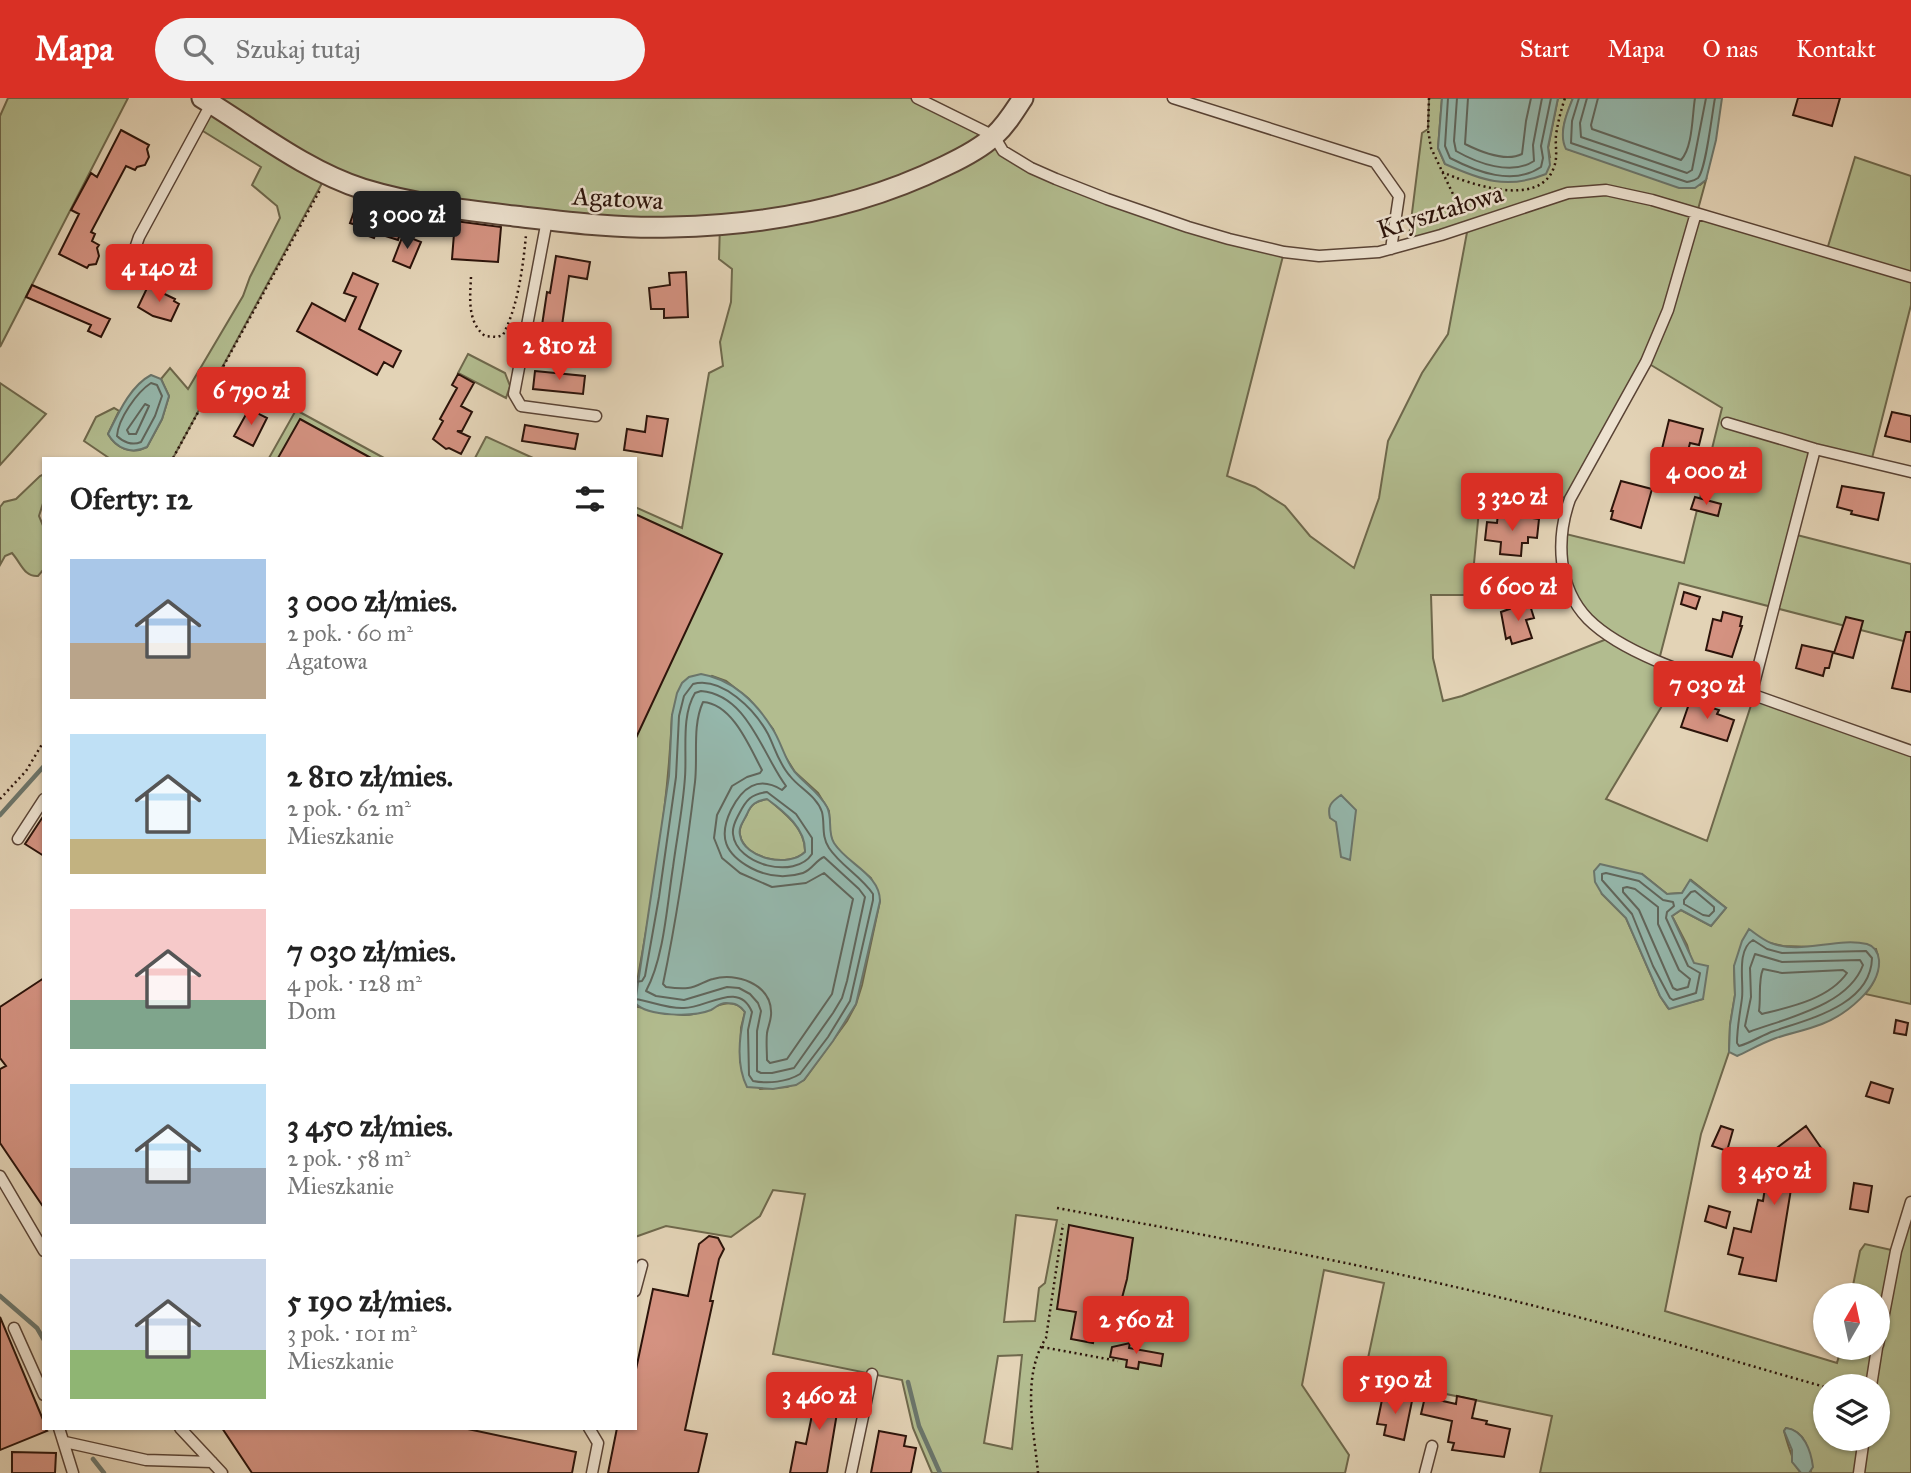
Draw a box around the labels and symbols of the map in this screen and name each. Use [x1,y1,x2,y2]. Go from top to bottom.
street label: Kryształowa [1373,177,1507,245]
street label: Agatowa [571,180,664,216]
pin: 3 000 zł [335,192,479,251]
pin: 4 140 zł [87,244,231,304]
pin: 2 810 zł [487,322,631,382]
pin: 6 790 zł [179,368,323,427]
pin: 4 000 zł [1634,448,1778,507]
pin: 3 320 zł [1440,474,1584,533]
pin: 6 600 zł [1446,564,1590,623]
pin: 7 030 zł [1635,662,1779,721]
pin: 3 450 zł [1702,1148,1846,1207]
north arrow [1813,1283,1890,1360]
pin: 2 560 zł [1064,1296,1208,1356]
pin: 5 190 zł [1323,1356,1467,1416]
pin: 3 460 zł [747,1372,891,1432]

